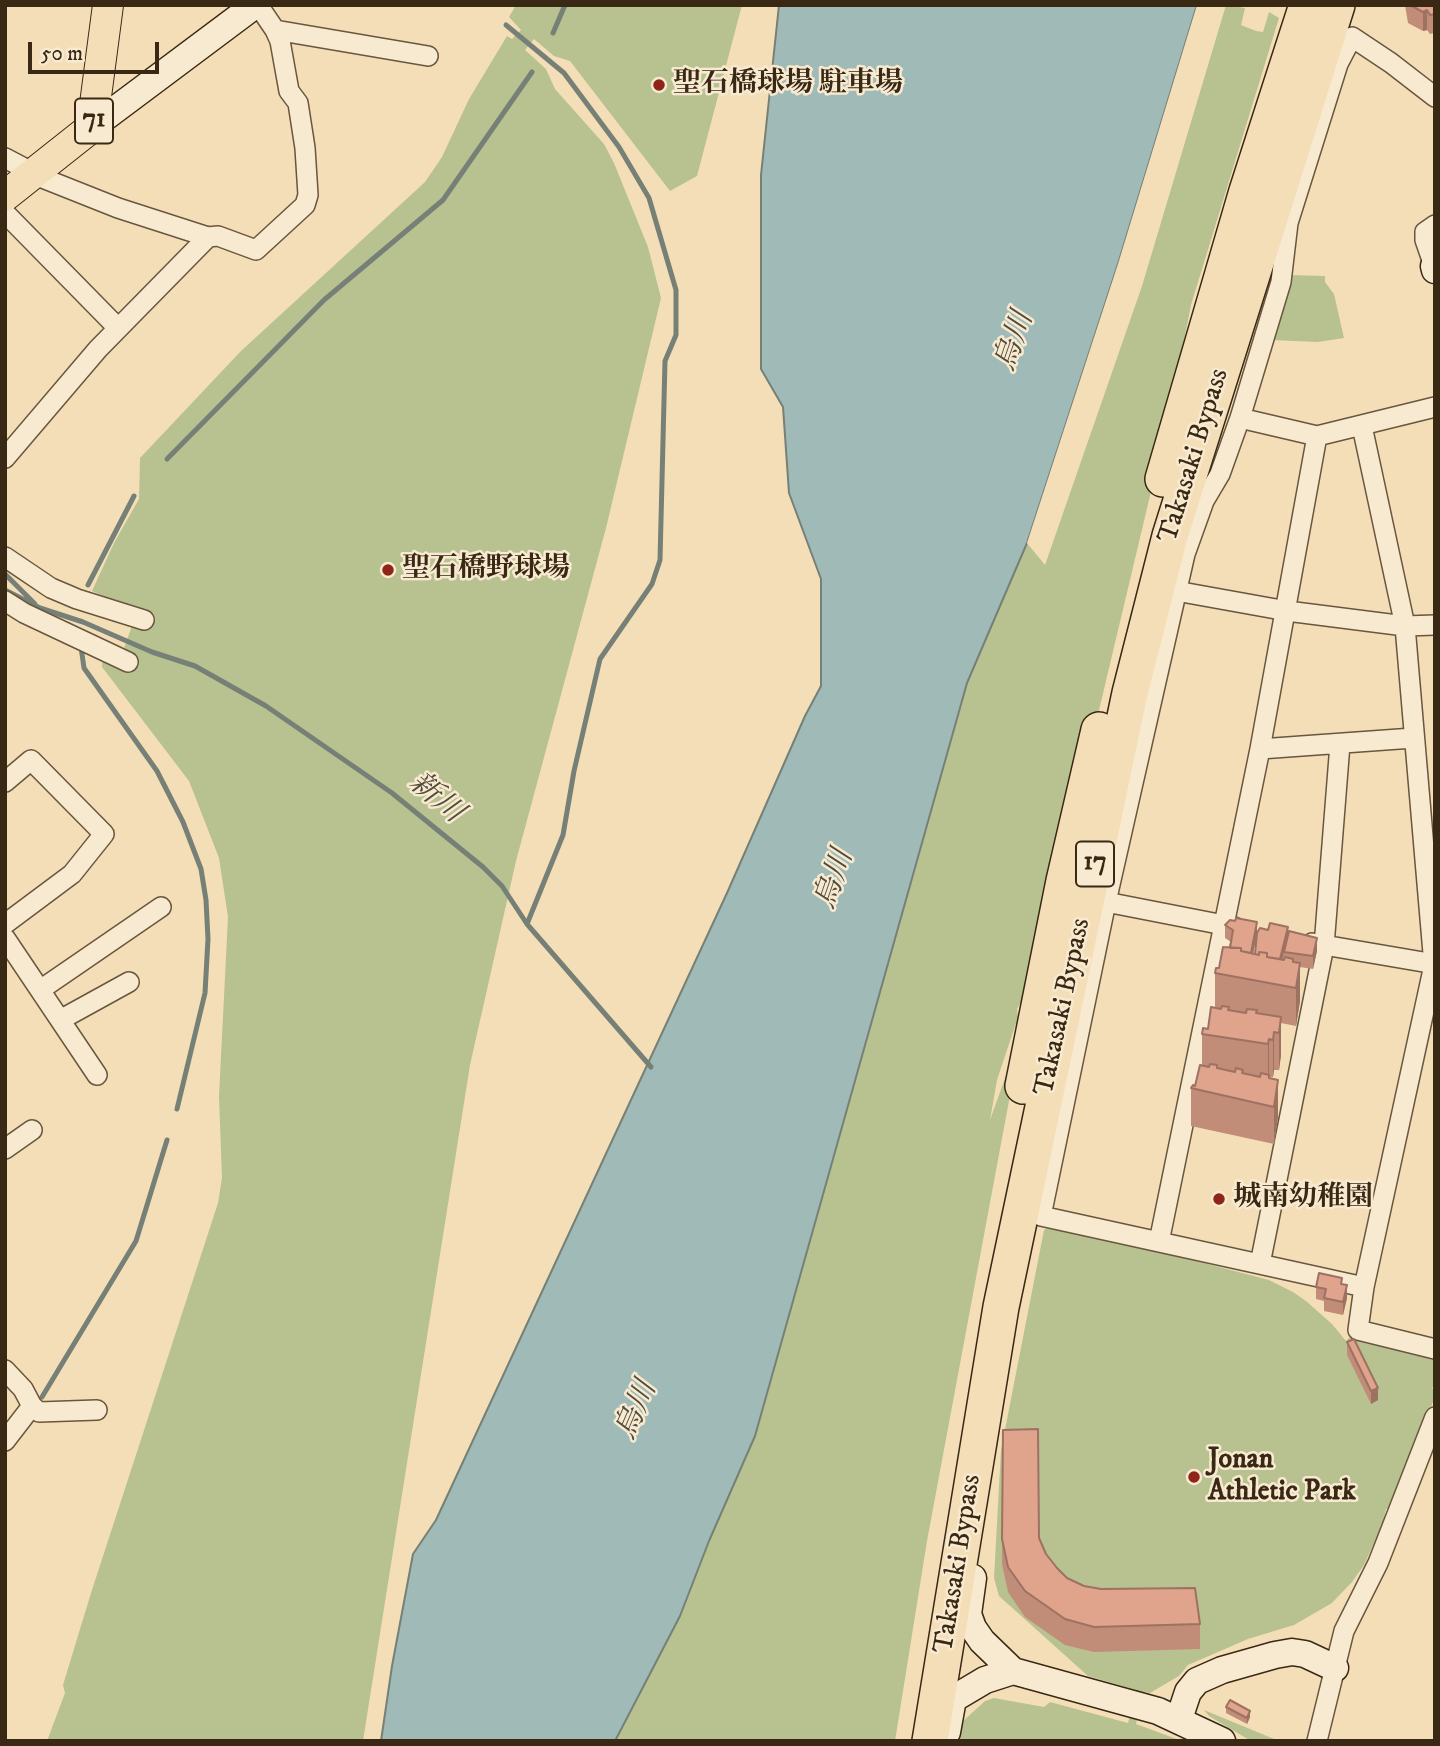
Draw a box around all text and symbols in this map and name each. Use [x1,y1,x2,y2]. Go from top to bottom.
scale bar [32,28,163,72]
text: 50 m [41,41,83,67]
place label: 聖石橋球場 駐車場 [673,68,903,102]
marker: 聖石橋球場 駐車場 [651,77,667,93]
road number: 71 [75,98,113,144]
water label: 烏川 [989,308,1043,376]
street label: Takasaki Bypass [1153,365,1237,547]
place label: 聖石橋野球場 [402,553,570,587]
marker: 聖石橋野球場 [380,562,396,578]
water label: 新川 [400,766,470,832]
road number: 17 [1076,842,1114,886]
water label: 烏川 [809,846,863,914]
street label: Takasaki Bypass [1029,915,1099,1099]
place label: 城南幼稚園 [1233,1182,1373,1216]
marker: 城南幼稚園 [1211,1191,1227,1207]
water label: 烏川 [610,1376,666,1446]
place label: Jonan Athletic Park [1208,1444,1356,1510]
marker: Jonan Athletic Park [1186,1469,1202,1485]
street label: Takasaki Bypass [928,1472,990,1656]

